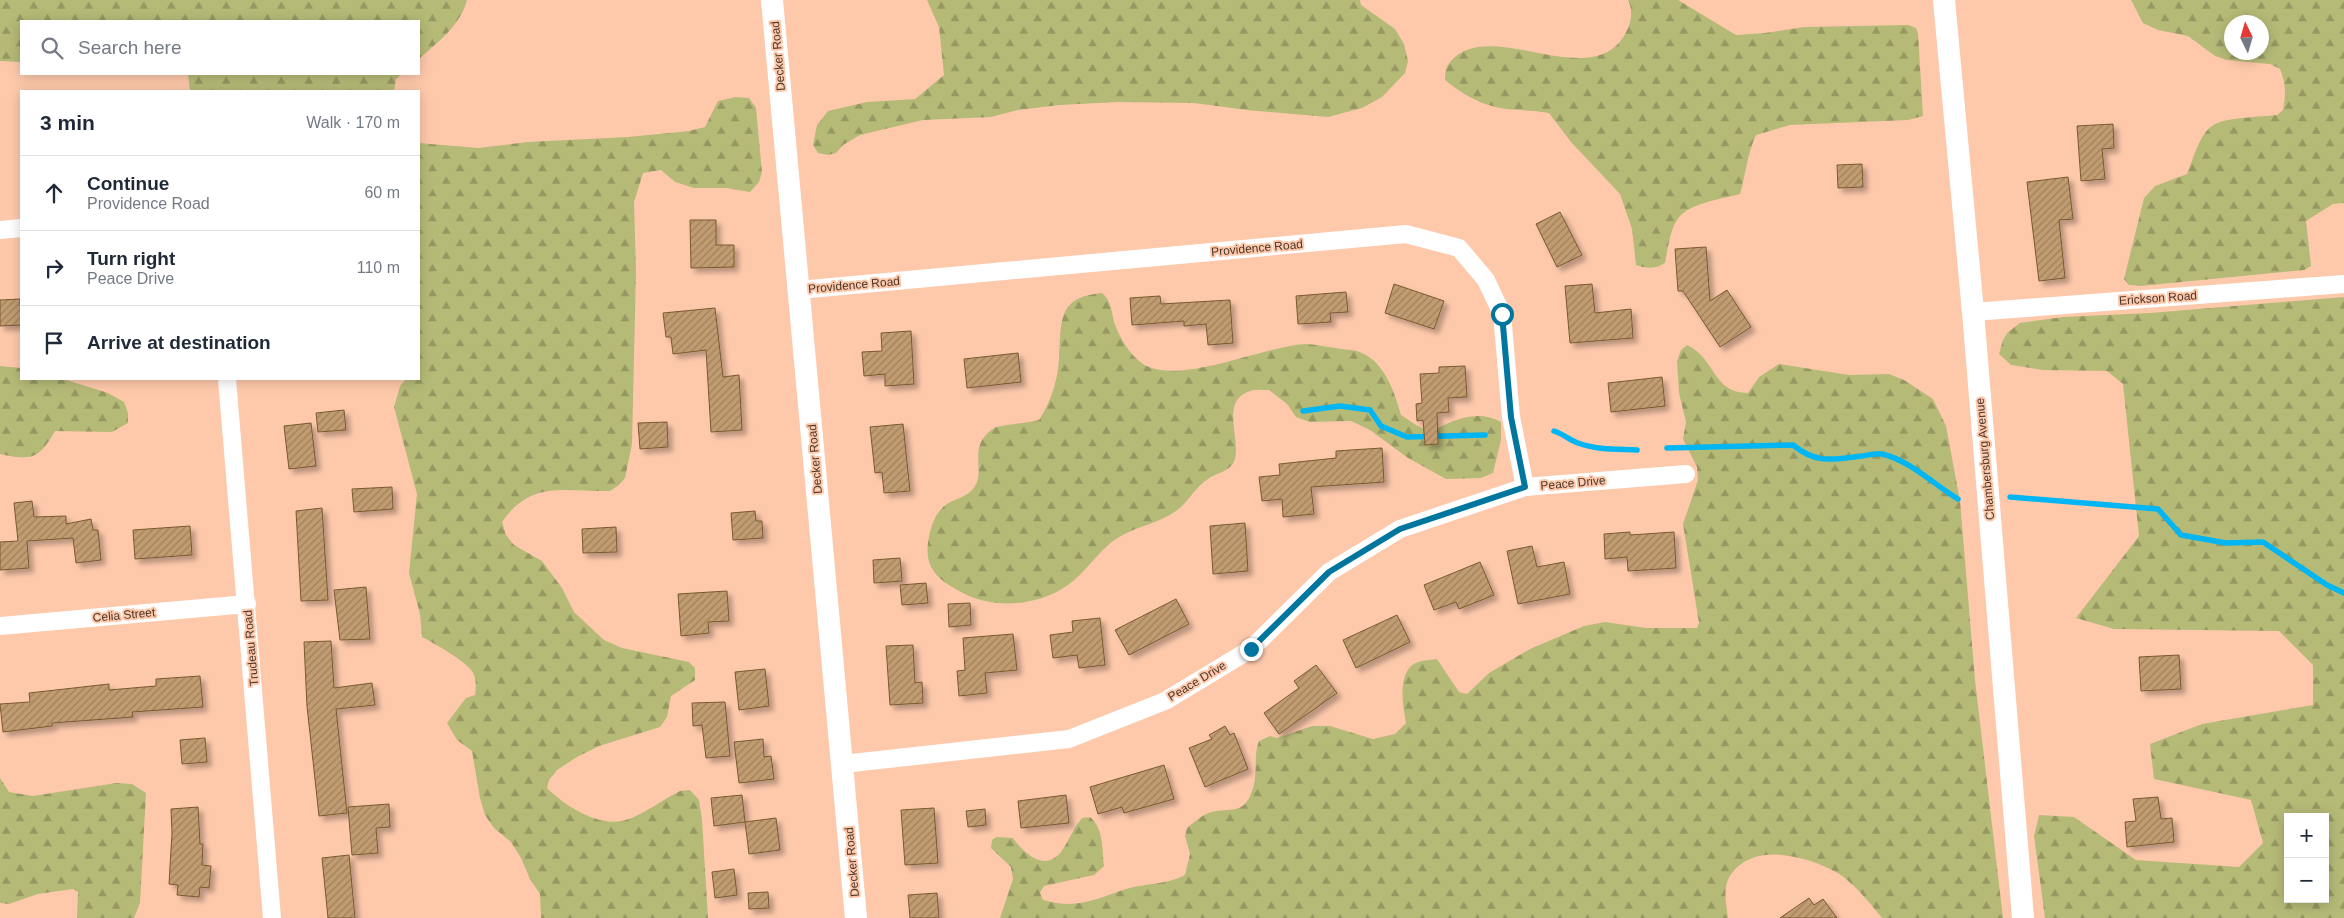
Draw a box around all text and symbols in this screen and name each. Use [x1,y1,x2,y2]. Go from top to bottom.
north arrow [2224,15,2269,60]
search box [20,20,420,75]
street label: Decker Road [768,21,788,91]
icon: search [38,34,66,62]
text: Search here [78,37,182,58]
text: 3 min [40,111,95,134]
text: Walk · 170 m [306,114,400,131]
text: Continue [87,173,169,194]
icon: ahead [40,179,68,207]
text: 60 m [364,184,400,201]
text: Providence Road [87,195,210,212]
street label: Providence Road [1211,237,1303,259]
text: Turn right [87,248,175,269]
icon: right [40,254,68,282]
text: 110 m [357,259,400,276]
text: Peace Drive [87,270,174,287]
street label: Providence Road [808,274,900,296]
street label: Erickson Road [2119,288,2197,308]
route start [1491,303,1514,326]
icon: arrive [40,329,68,357]
text: Arrive at destination [87,332,271,353]
street label: Chambersburg Avenue [1973,397,1997,521]
street label: Decker Road [805,424,825,494]
street label: Peace Drive [1540,473,1606,493]
street label: Celia Street [92,605,156,625]
street label: Trudeau Road [241,609,261,687]
route end [1240,638,1263,661]
street label: Peace Drive [1165,658,1229,704]
map controls [2284,813,2329,903]
button: + [2284,813,2329,858]
street label: Decker Road [842,827,862,897]
button: − [2284,858,2329,903]

